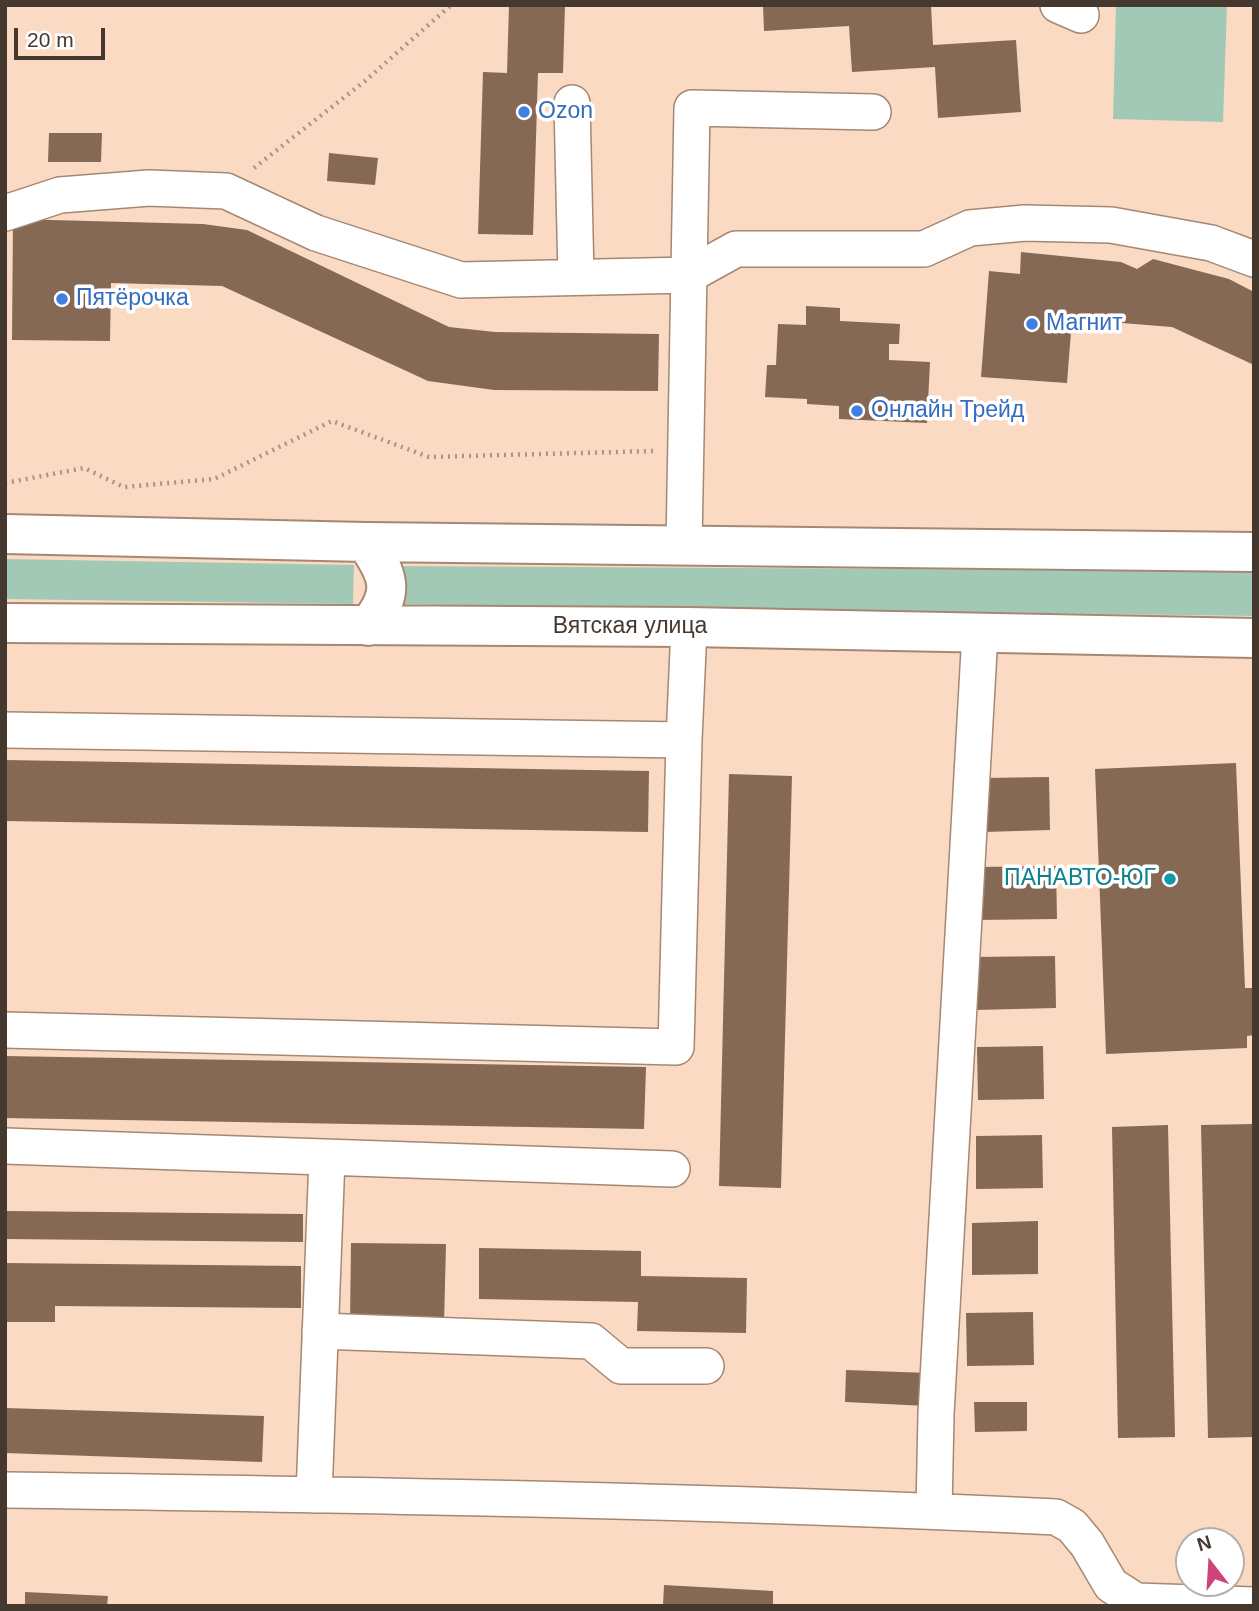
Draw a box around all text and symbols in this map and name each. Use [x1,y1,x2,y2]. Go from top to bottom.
scale bar [18,14,108,58]
text: 20 m [27,28,74,51]
place label: Ozon [538,98,593,126]
marker: Ozon [516,104,532,120]
place label: Пятёрочка [76,285,189,313]
marker: Пятёрочка [54,291,70,307]
place label: Магнит [1046,310,1123,338]
marker: Магнит [1024,316,1040,332]
place label: Онлайн Трейд [871,397,1024,425]
marker: Онлайн Трейд [849,403,865,419]
street label: Вятская улица [553,613,707,641]
place label: ПАНАВТО-ЮГ [1004,865,1156,893]
marker: ПАНАВТО-ЮГ [1162,871,1178,887]
north arrow [1175,1527,1245,1597]
text: N [1195,1531,1214,1555]

